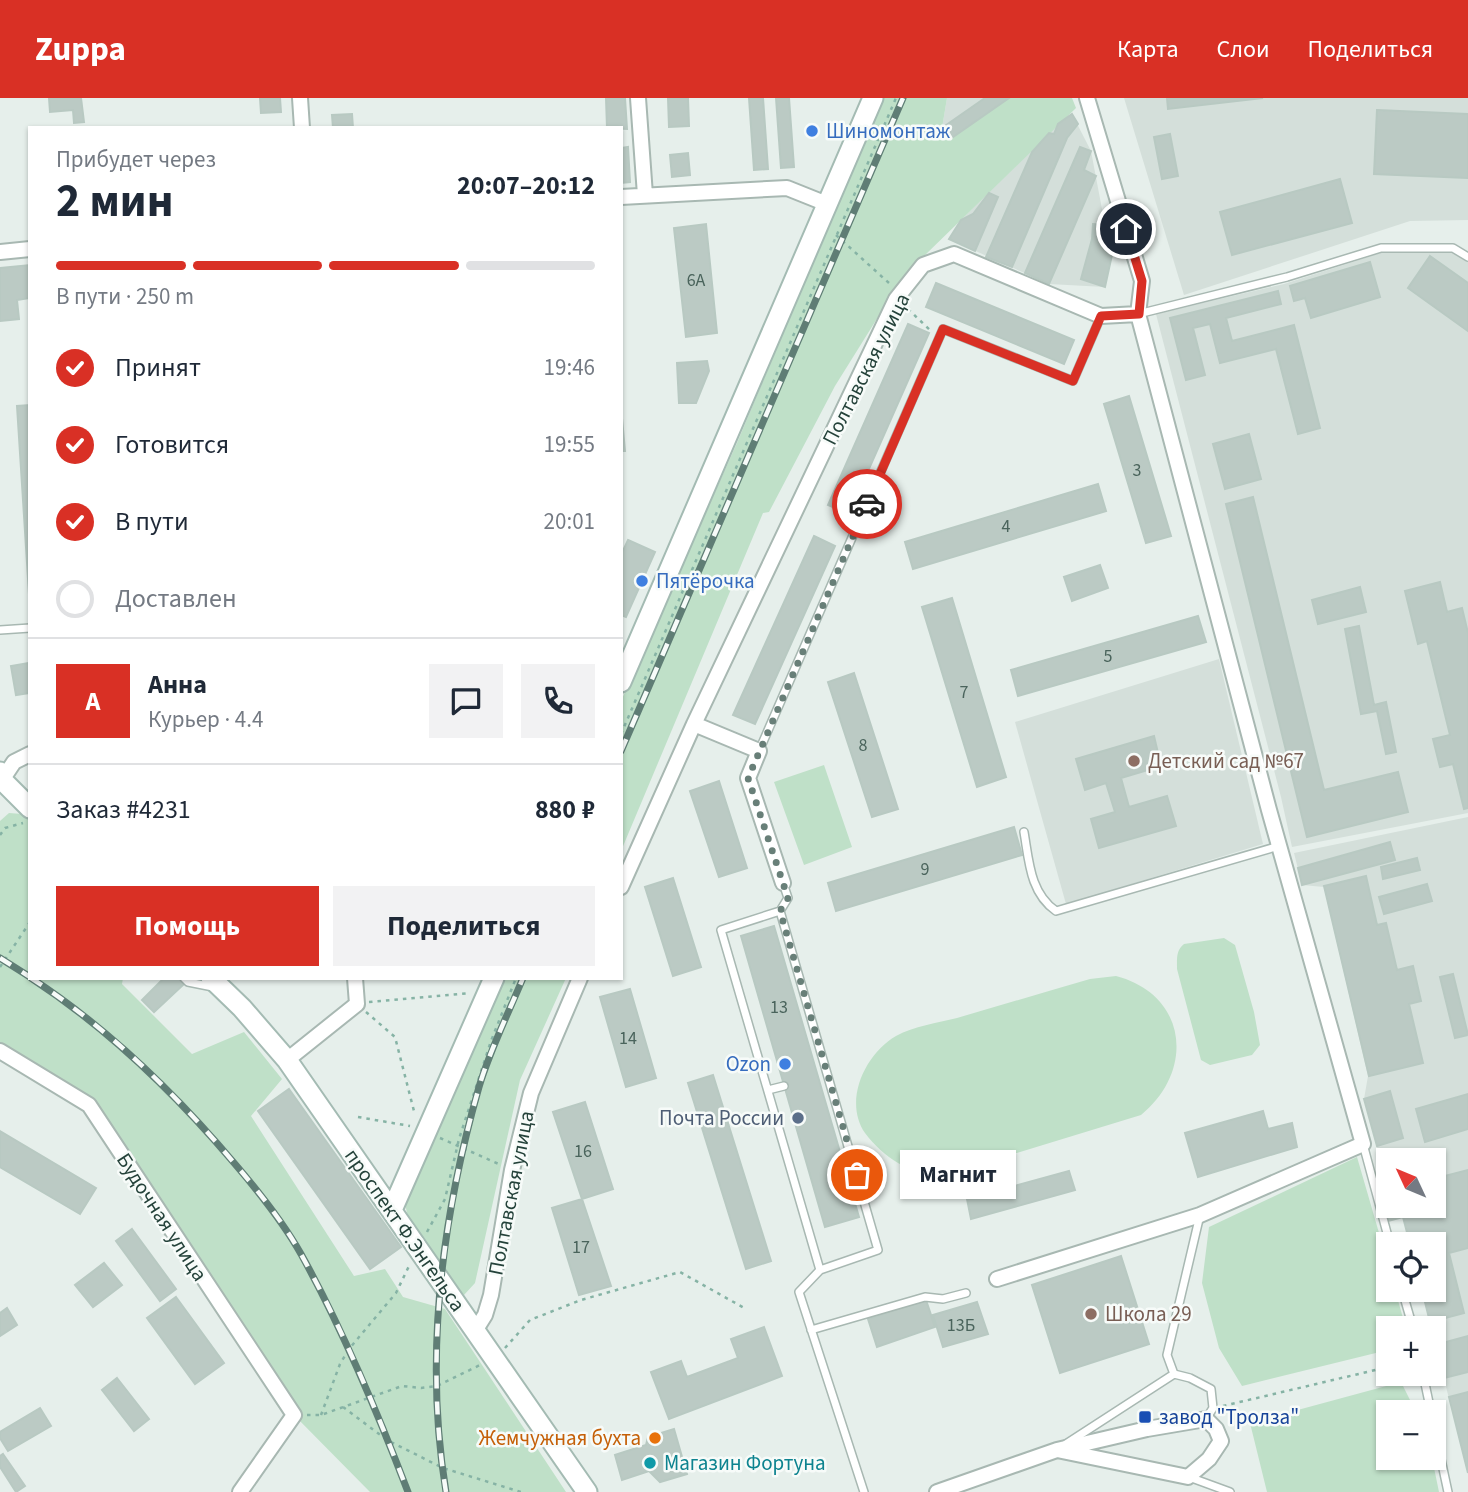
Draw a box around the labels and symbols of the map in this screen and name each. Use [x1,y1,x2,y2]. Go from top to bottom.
place label: Шиномонтаж [826,116,951,146]
marker: Шиномонтаж [804,123,820,139]
pin [1096,199,1156,259]
house number: 6А [687,268,706,293]
street label: Полтавская улица [815,288,917,450]
house number: 3 [1133,458,1142,483]
courier [832,469,902,539]
house number: 4 [1002,514,1011,539]
place label: Пятёрочка [656,566,755,596]
marker: Пятёрочка [634,573,650,589]
house number: 5 [1104,644,1113,669]
house number: 7 [960,680,969,705]
house number: 8 [859,733,868,758]
place label: Детский сад №67 [1148,746,1304,776]
marker: Детский сад №67 [1126,753,1142,769]
house number: 9 [921,857,930,882]
house number: 13 [770,995,788,1020]
house number: 14 [619,1026,637,1051]
place label: Ozon [726,1049,771,1079]
marker: Ozon [777,1056,793,1072]
place label: Почта России [659,1103,784,1133]
street label: Полтавская улица [480,1108,542,1278]
marker: Почта России [790,1110,806,1126]
house number: 16 [574,1139,592,1164]
street label: проспект Ф.Энгельса [337,1142,473,1318]
pin [827,1145,887,1205]
street label: Будочная улица [109,1147,215,1287]
north arrow [1376,1148,1446,1218]
callout: Магнит [899,1150,1015,1200]
house number: 17 [572,1235,590,1260]
place label: Школа 29 [1105,1299,1192,1329]
marker: Школа 29 [1083,1306,1099,1322]
house number: 13Б [947,1313,975,1338]
place label: завод "Тролза" [1159,1402,1299,1432]
marker: завод "Тролза" [1137,1409,1153,1425]
place label: Жемчужная бухта [478,1423,641,1453]
marker: Жемчужная бухта [647,1430,663,1446]
place label: Магазин Фортуна [664,1448,826,1478]
marker: Магазин Фортуна [642,1455,658,1471]

